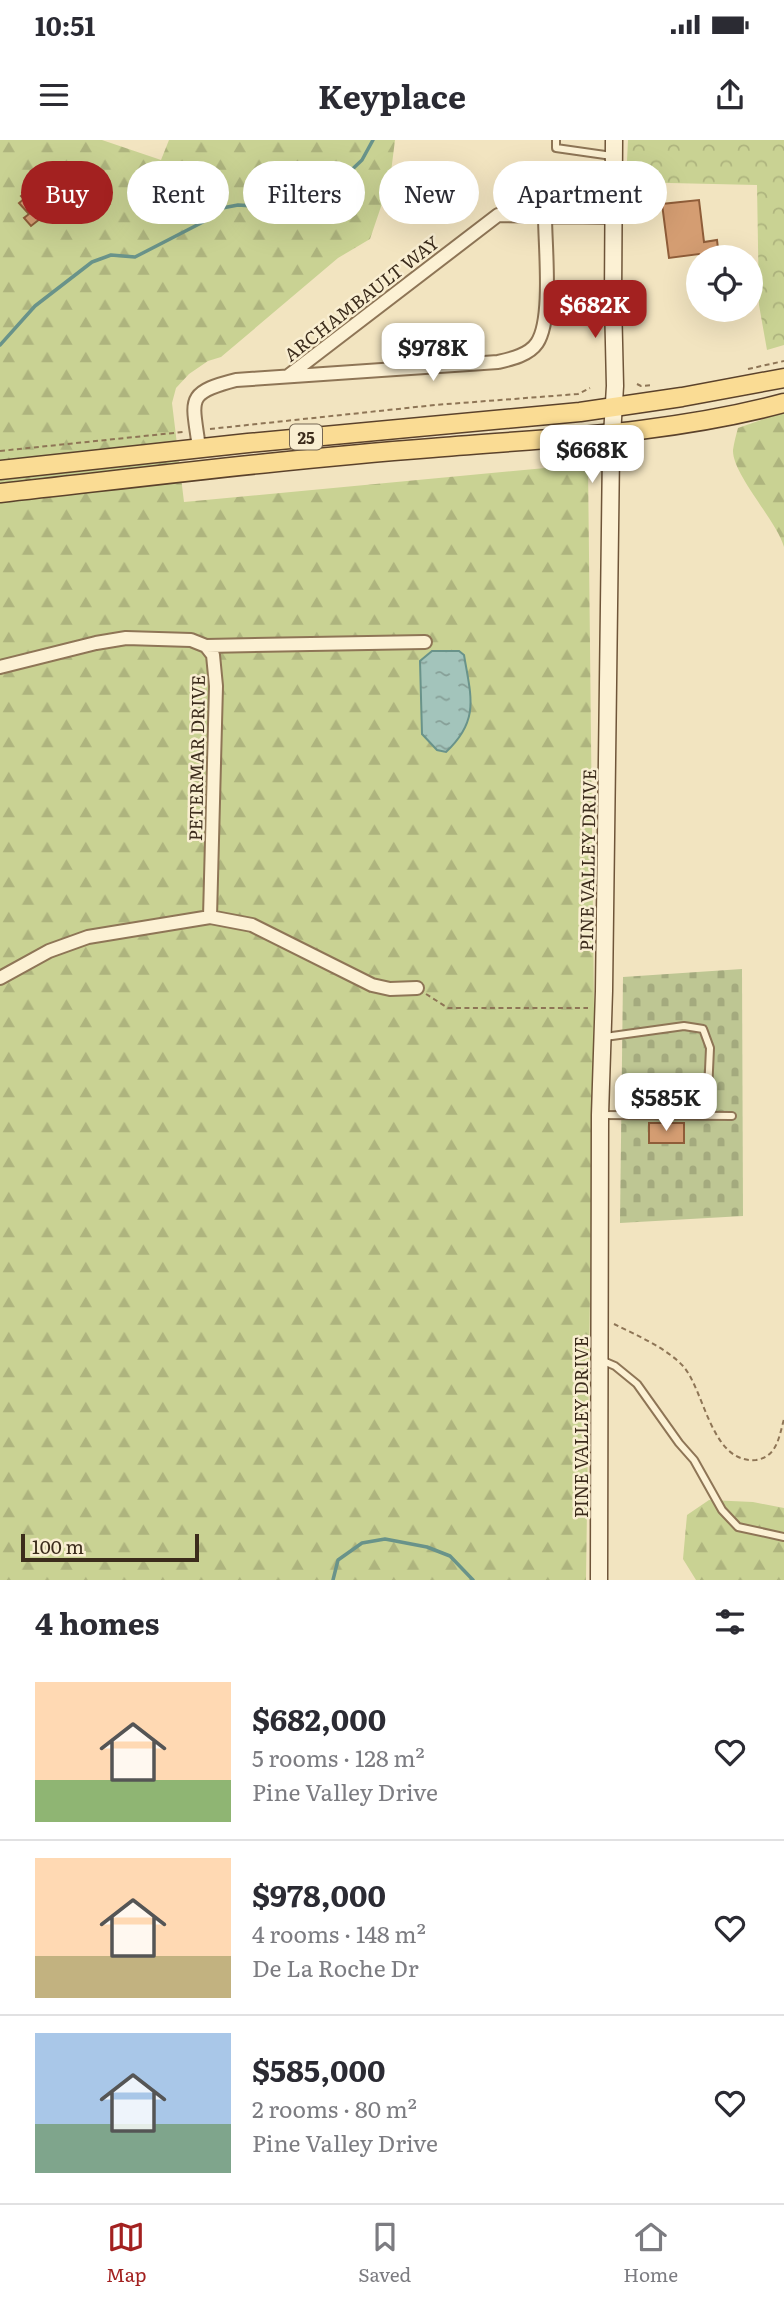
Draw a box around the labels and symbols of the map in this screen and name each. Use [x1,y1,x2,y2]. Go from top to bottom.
street label: ARCHAMBAULT WAY [277,229,445,367]
pin: $682K [546,280,644,340]
pin: $978K [384,324,482,383]
road number: 25 [290,424,322,450]
pin: $668K [543,426,641,485]
street label: PETERMAR DRIVE [181,675,211,841]
street label: PINE VALLEY DRIVE [572,769,602,951]
pin: $585K [617,1074,715,1133]
street label: PINE VALLEY DRIVE [567,1336,594,1518]
scale bar [21,1531,200,1563]

